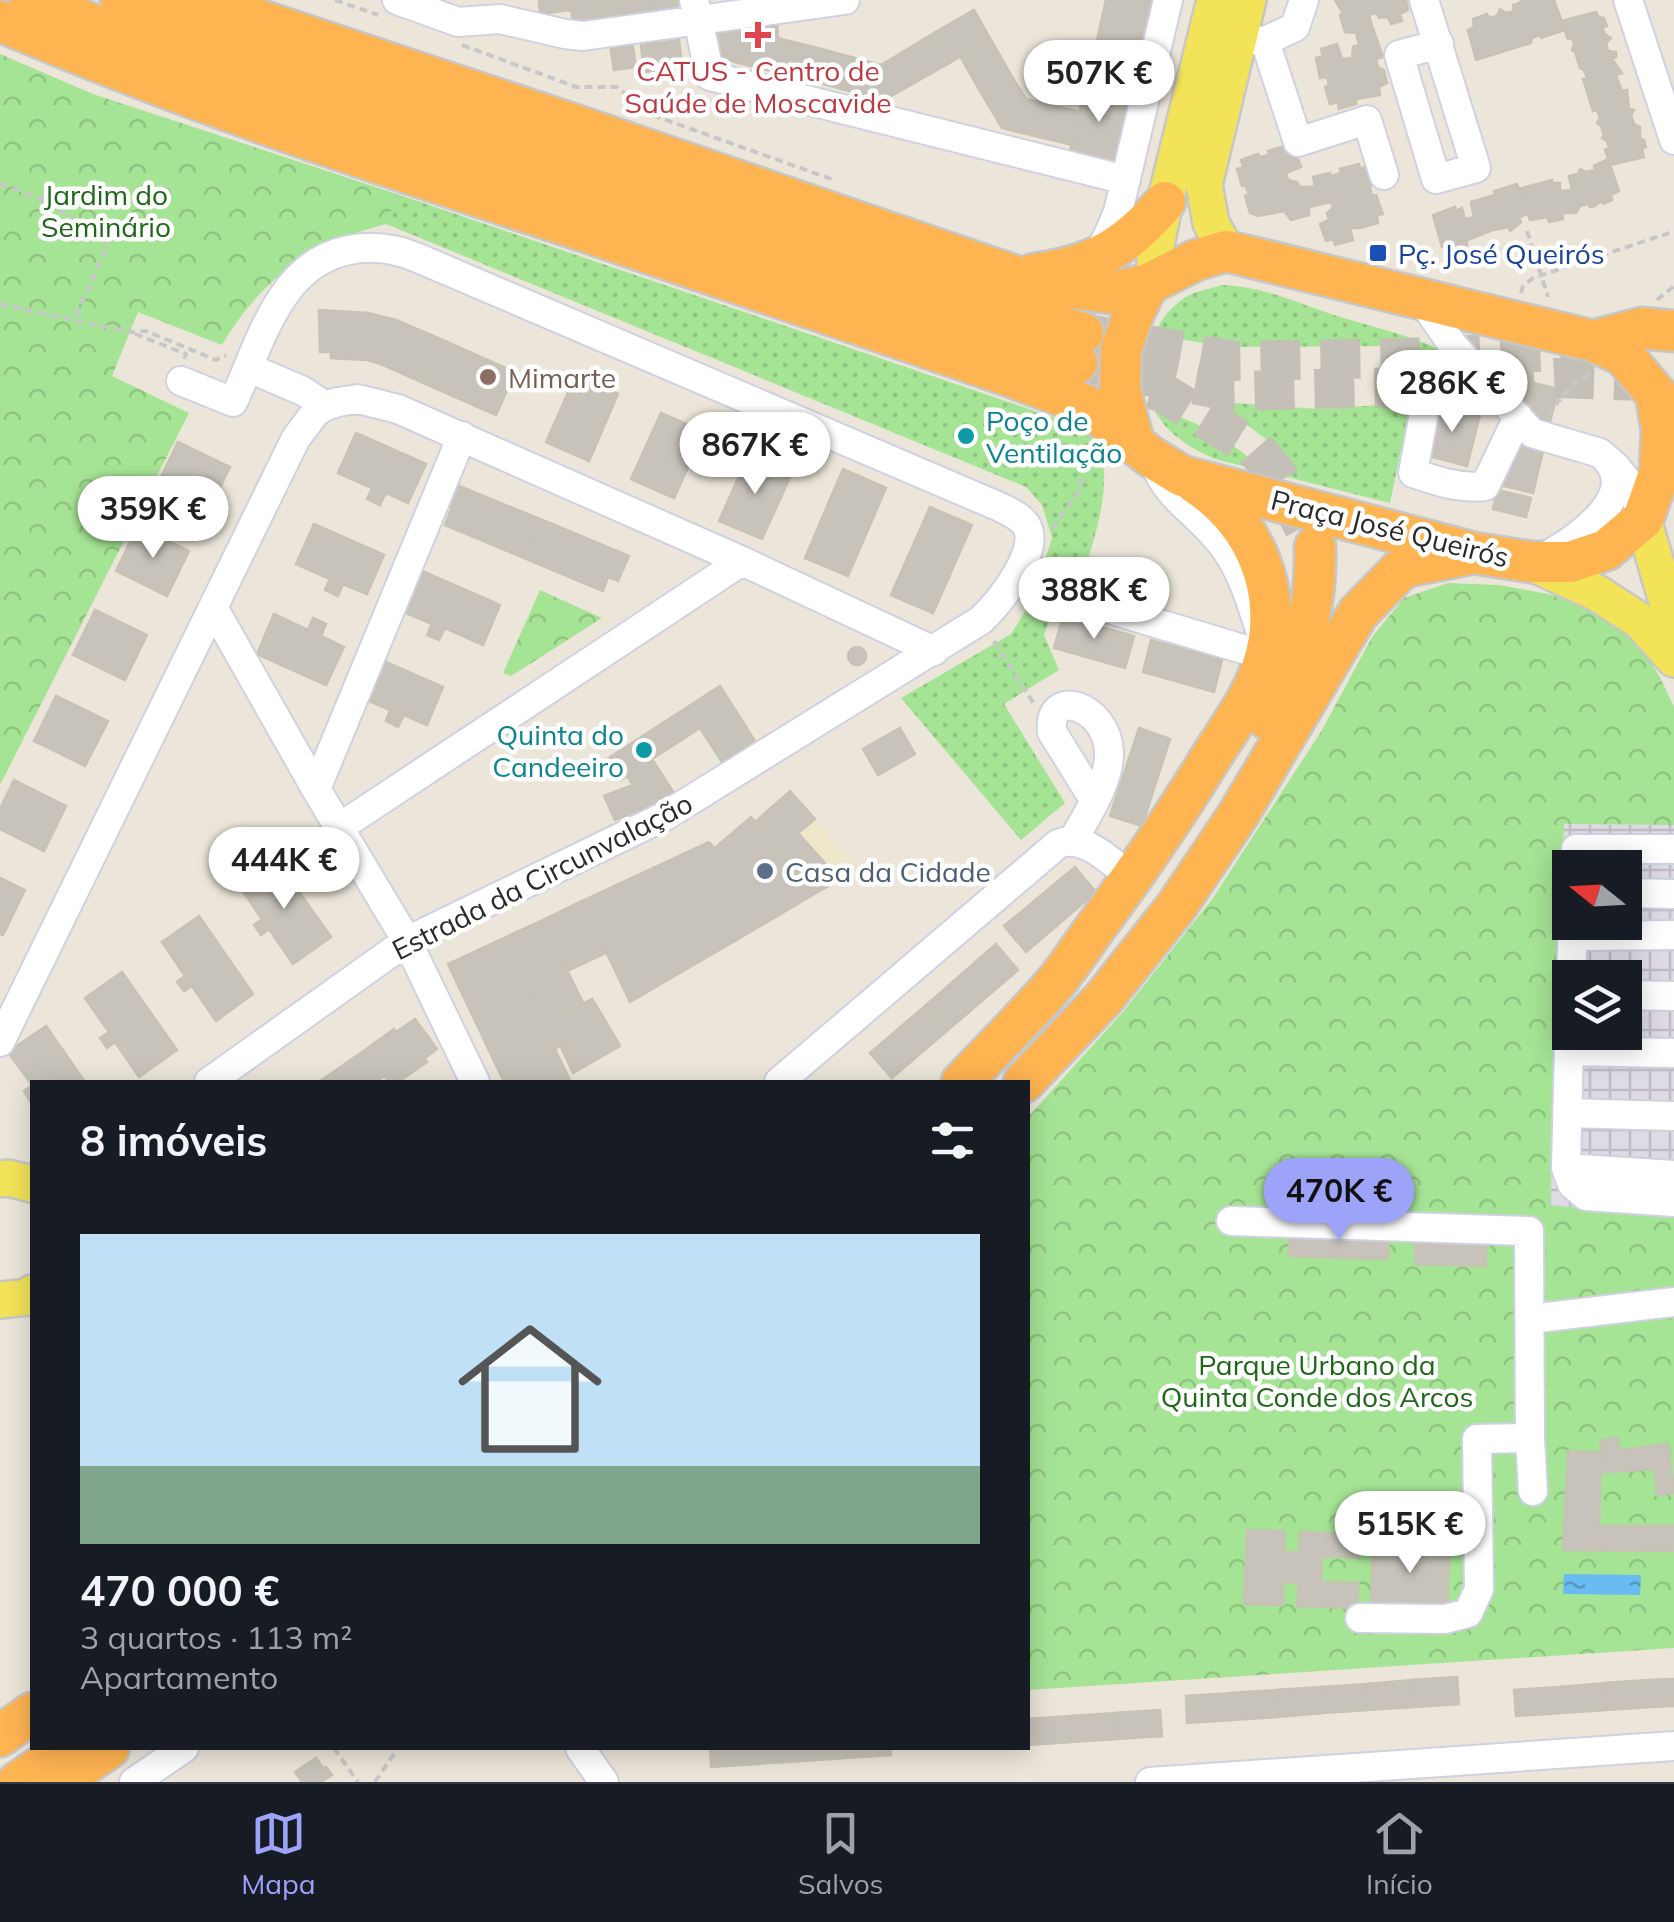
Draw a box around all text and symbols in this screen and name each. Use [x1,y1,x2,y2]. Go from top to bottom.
marker: CATUS - Centro de Saúde de Moscavide [745,22,771,48]
pin: 507K € [1018,40,1180,125]
text: 507K € [1046,52,1152,92]
place label: CATUS - Centro de Saúde de Moscavide [625,53,891,120]
park label: Jardim do Seminário [41,177,171,244]
place label: Pç. José Queirós [1398,236,1605,271]
marker: Pç. José Queirós [1367,242,1389,264]
pin: 286K € [1371,350,1533,435]
place label: Mimarte [508,360,616,395]
text: 286K € [1399,362,1505,402]
marker: Mimarte [477,366,499,388]
place label: Poço de Ventilação [986,403,1122,470]
pin: 867K € [674,412,836,497]
text: 867K € [702,424,808,464]
marker: Poço de Ventilação [955,425,977,447]
pin: 359K € [72,476,234,561]
street label: Praça José Queirós [1267,482,1513,574]
text: 359K € [100,488,206,528]
pin: 388K € [1013,557,1175,642]
text: 388K € [1041,569,1147,609]
place label: Quinta do Candeeiro [492,717,624,784]
marker: Quinta do Candeeiro [633,739,655,761]
street label: Estrada da Circunvalação [386,785,698,967]
pin: 444K € [203,827,365,912]
text: 444K € [231,839,337,879]
north arrow [1552,850,1642,940]
map controls [1552,850,1642,1050]
place label: Casa da Cidade [785,854,991,889]
marker: Casa da Cidade [754,860,776,882]
button: layers [1552,960,1642,1050]
icon: filters [925,1113,980,1168]
text: 8 imóveis [80,1114,267,1167]
pin: 470K € [1258,1158,1420,1243]
text: 470K € [1286,1170,1392,1210]
icon: home [440,1299,620,1479]
park label: Parque Urbano da Quinta Conde dos Arcos [1161,1347,1473,1414]
pin: 515K € [1329,1491,1491,1576]
text: 515K € [1357,1503,1463,1543]
text: 470 000 € [80,1564,279,1617]
text: 3 quartos · 113 m² [80,1617,352,1657]
text: Apartamento [80,1657,278,1697]
tab: Mapa [241,1806,316,1901]
tab: Salvos [798,1806,884,1901]
tab: Início [1366,1806,1433,1901]

